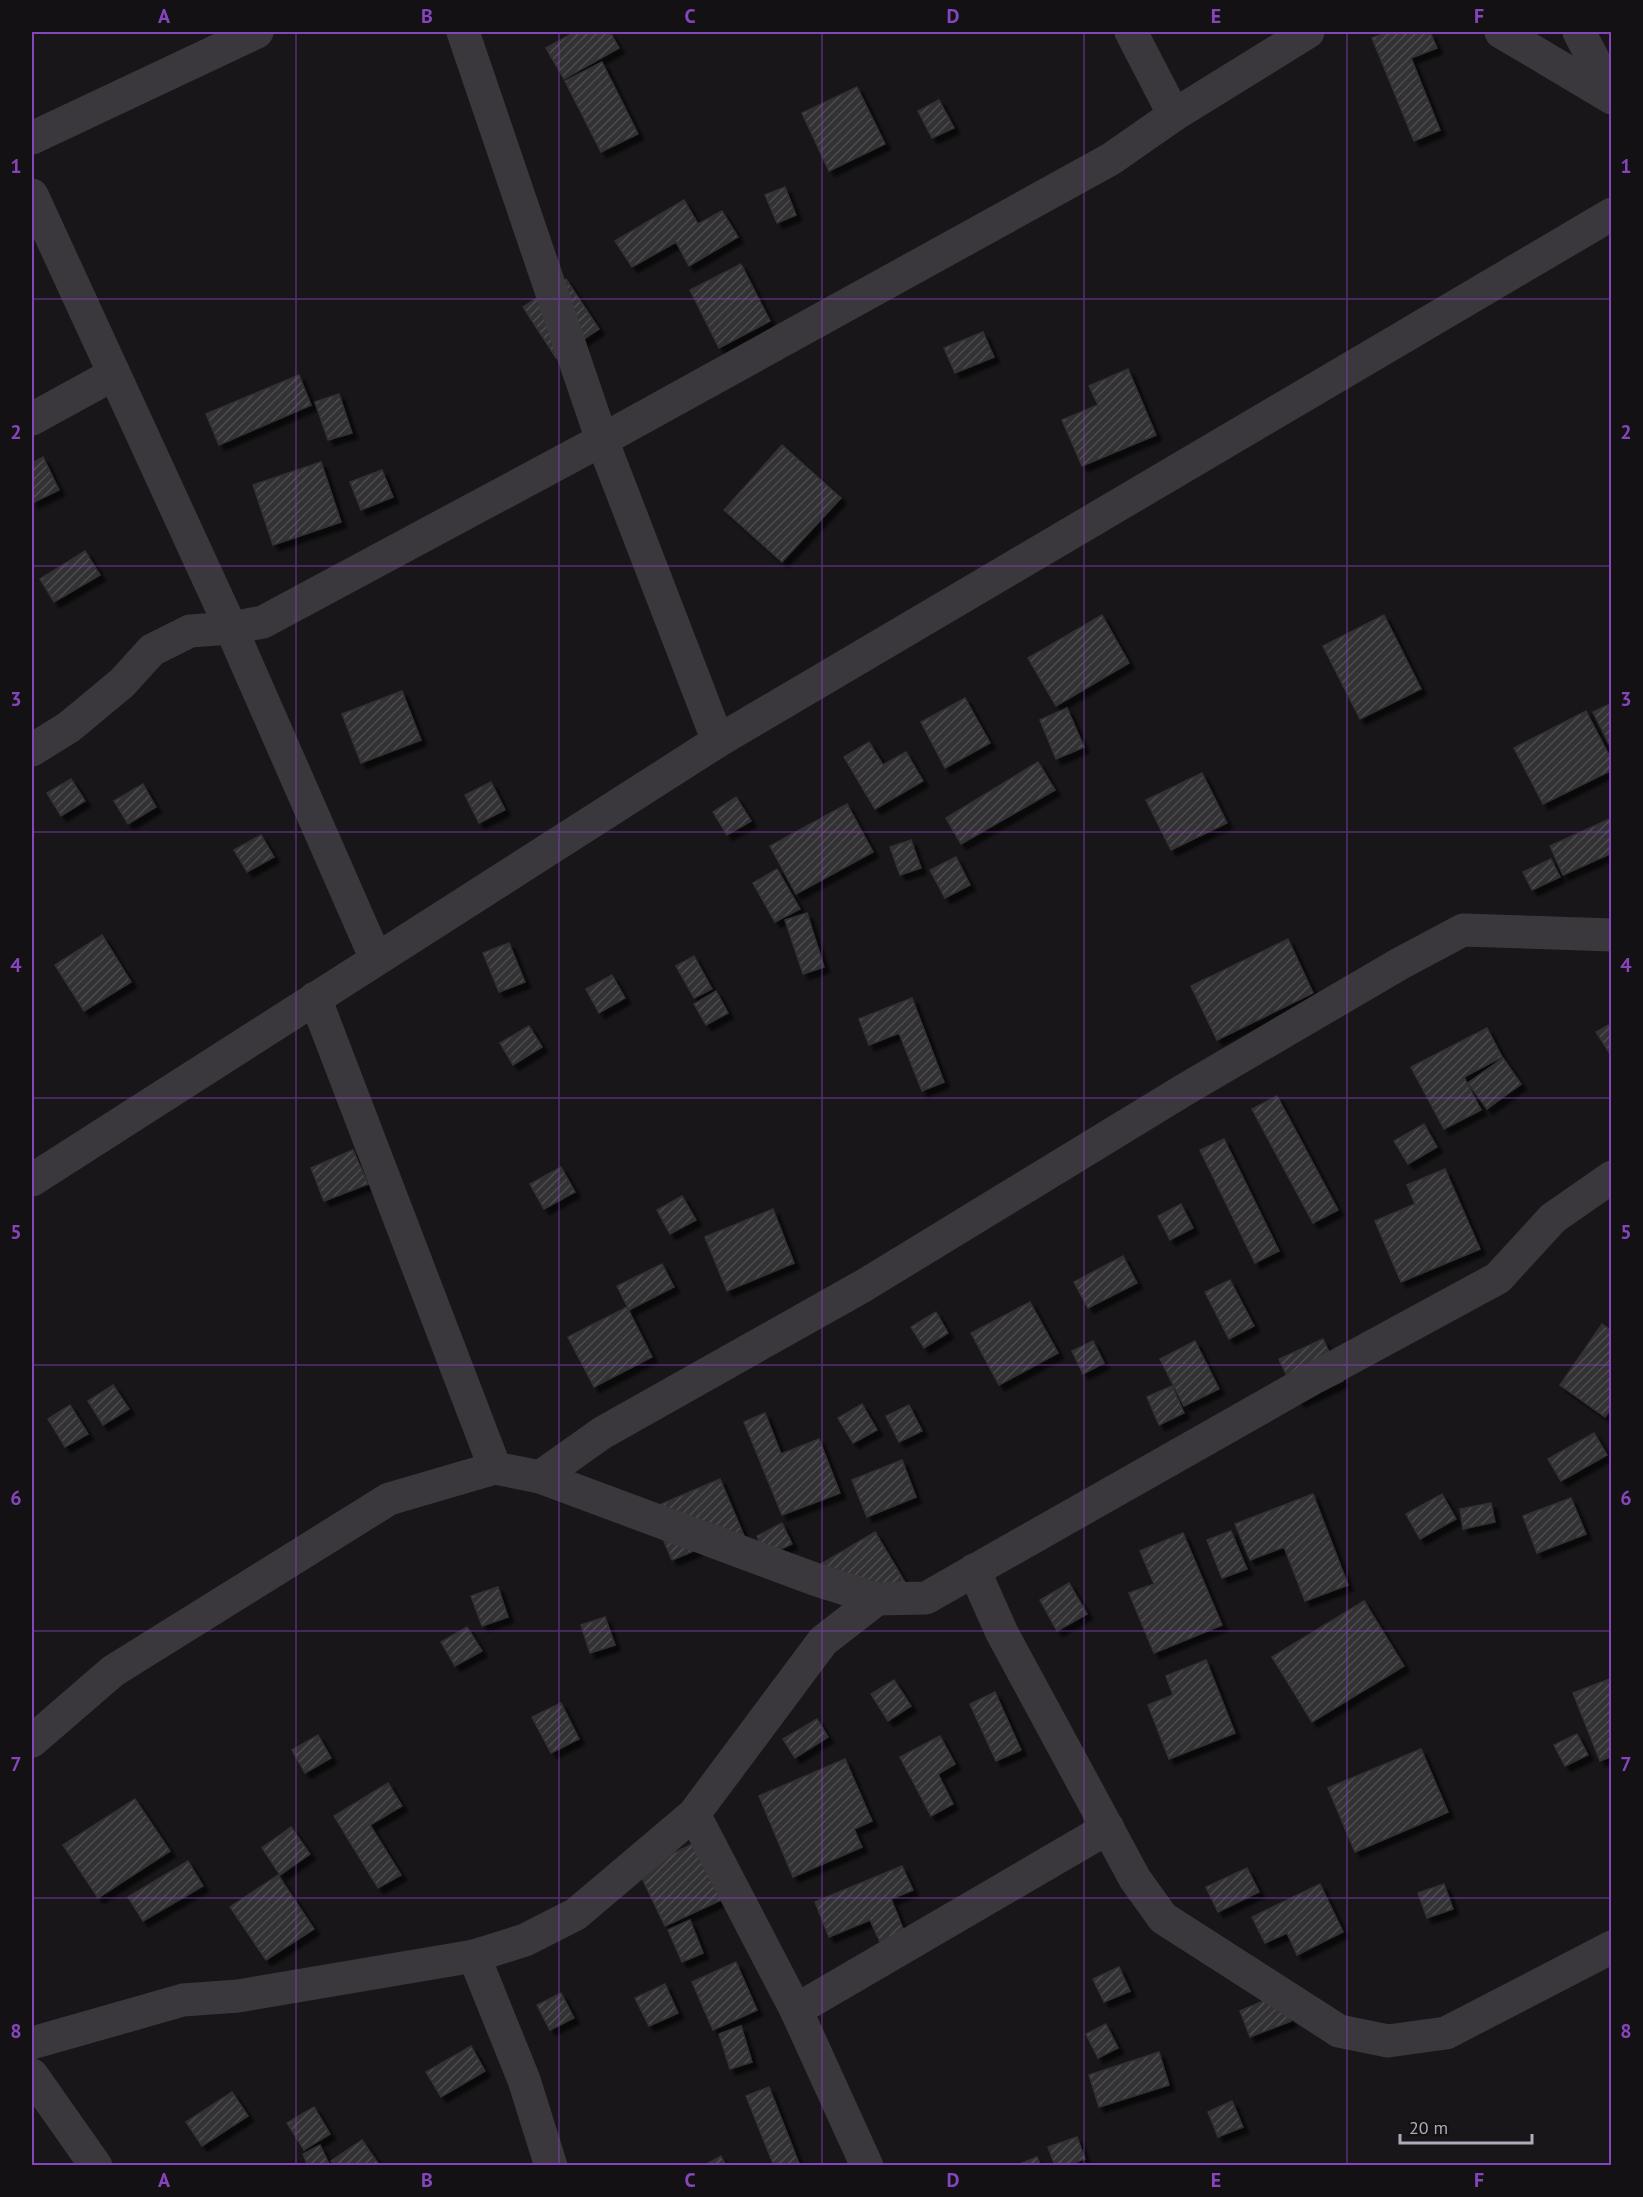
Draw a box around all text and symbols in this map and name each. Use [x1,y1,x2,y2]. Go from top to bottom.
text: A [158,3,171,29]
text: B [421,3,433,29]
text: C [684,3,696,29]
text: D [947,3,960,29]
text: E [1211,3,1221,29]
text: F [1474,3,1484,29]
text: 1 [10,153,22,179]
text: 1 [1620,153,1632,179]
text: 2 [10,419,22,445]
text: 2 [1620,419,1632,445]
text: 3 [10,686,22,712]
text: 3 [1620,686,1632,712]
text: 4 [10,952,22,978]
text: 4 [1620,952,1632,978]
text: 5 [10,1219,22,1245]
text: 5 [1620,1219,1632,1245]
text: 6 [10,1485,22,1511]
text: 6 [1620,1485,1632,1511]
text: 7 [10,1751,22,1777]
text: 7 [1620,1751,1632,1777]
text: 8 [10,2018,22,2044]
text: 8 [1620,2018,1632,2044]
scale bar [1400,2107,1532,2145]
text: 20 m [1409,2116,1448,2139]
text: A [158,2167,171,2193]
text: B [421,2167,433,2193]
text: C [684,2167,696,2193]
text: D [947,2167,960,2193]
text: E [1211,2167,1221,2193]
text: F [1474,2167,1484,2193]

